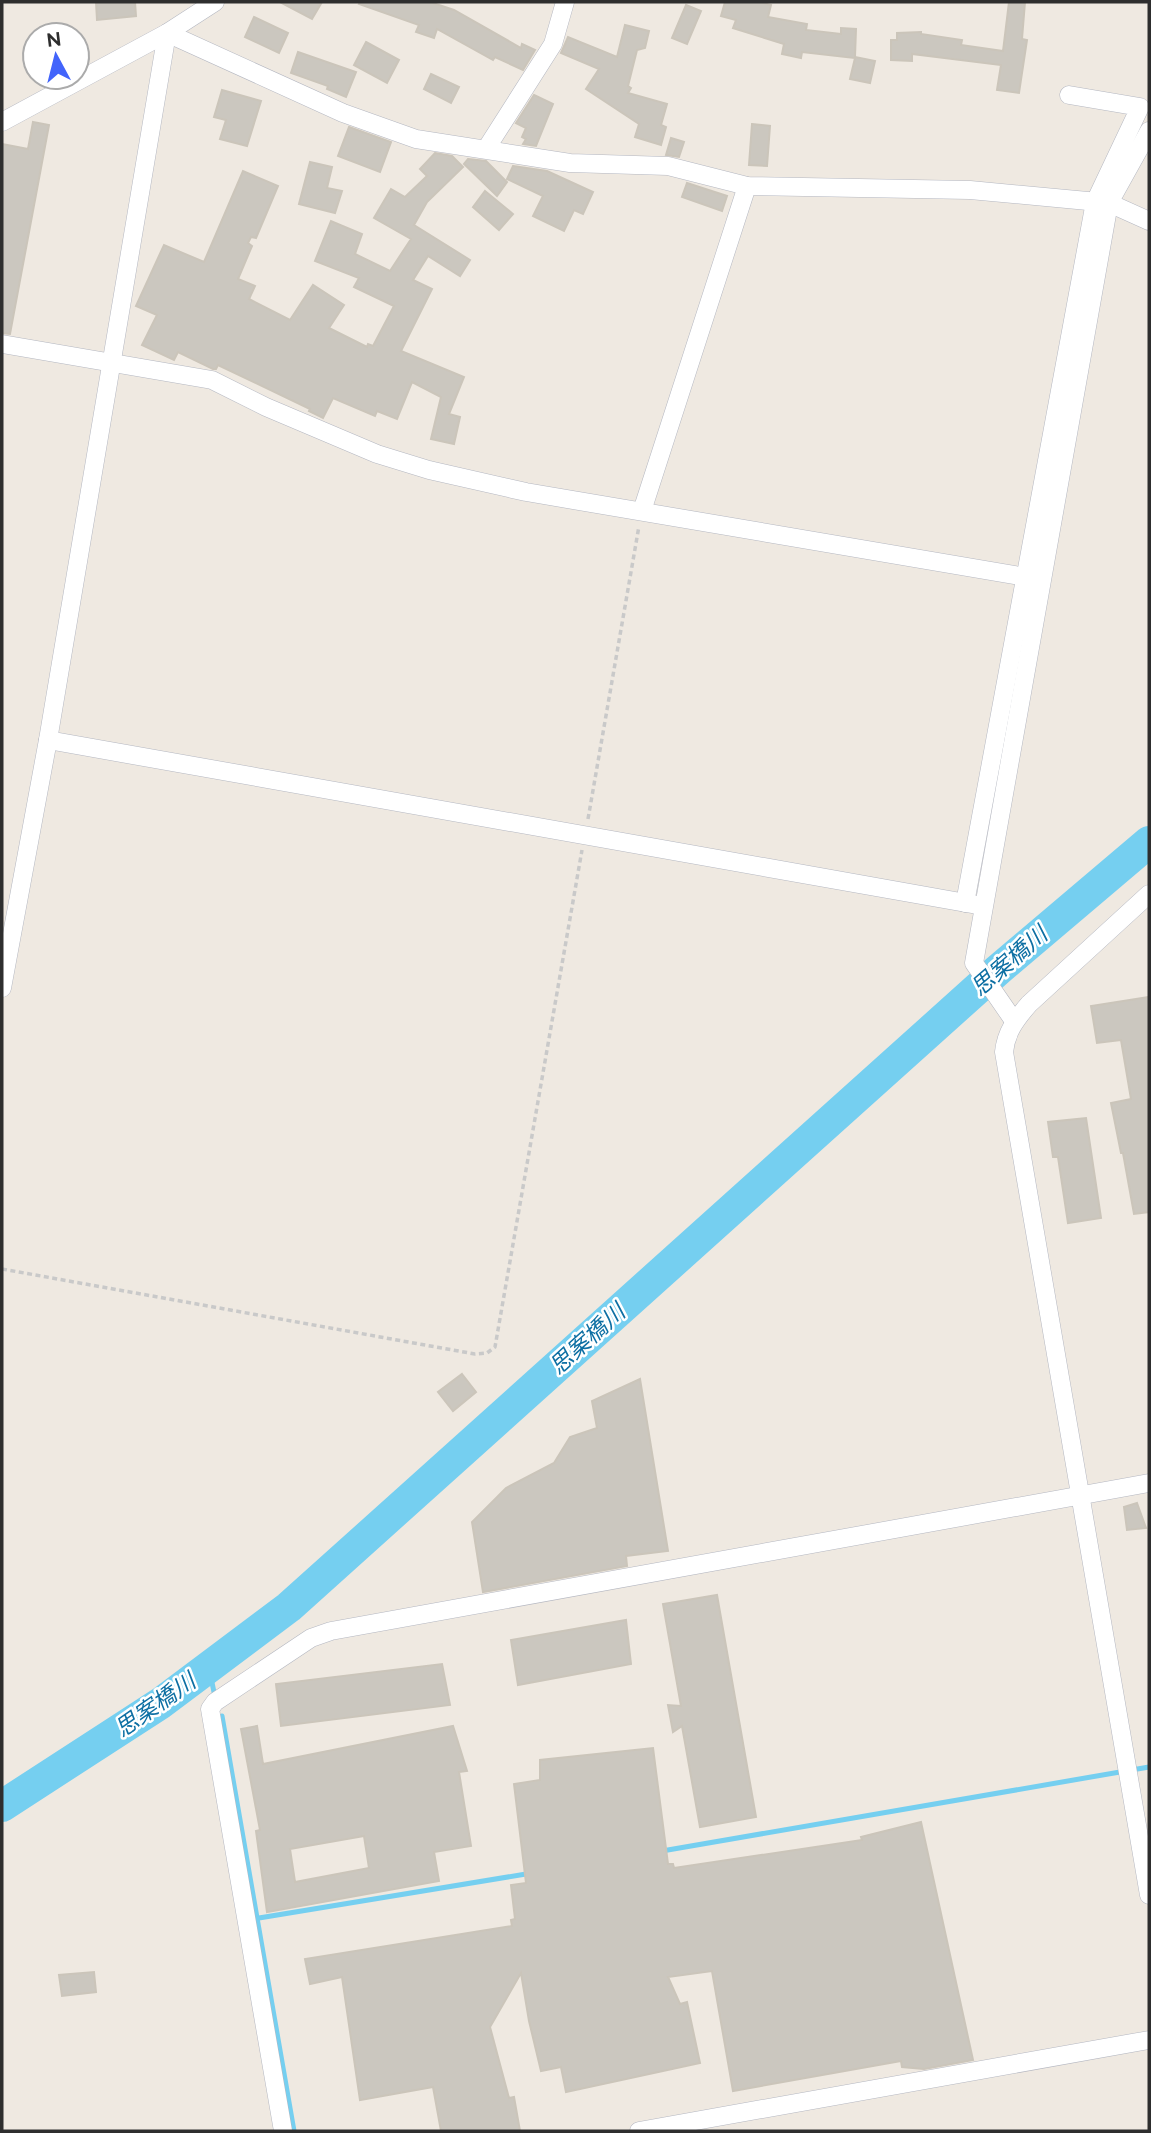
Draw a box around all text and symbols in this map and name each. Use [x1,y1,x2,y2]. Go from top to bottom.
north arrow [21,21,91,91]
text: N [45,27,62,51]
water label: 思案橋川 [965,918,1055,1001]
water label: 思案橋川 [543,1296,632,1379]
water label: 思案橋川 [109,1665,203,1742]

